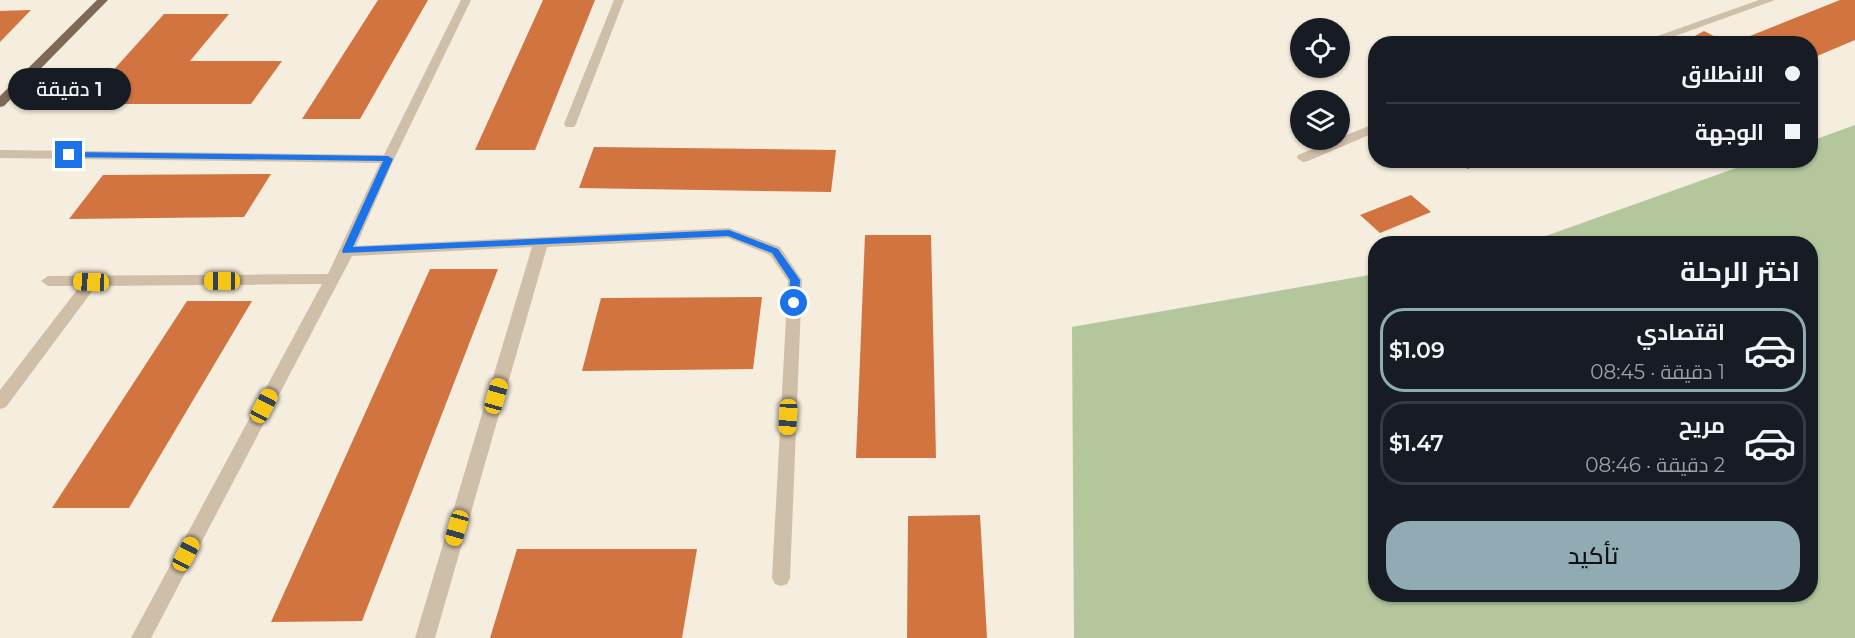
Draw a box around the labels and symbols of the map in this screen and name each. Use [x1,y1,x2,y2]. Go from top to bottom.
callout: 1 دقيقة [8,68,130,110]
route end [55,141,82,168]
car [73,272,109,292]
car [204,272,240,290]
route start [780,289,807,316]
car [482,376,510,416]
car [248,386,280,426]
car [778,399,798,435]
car [443,508,471,548]
car [170,534,202,574]

